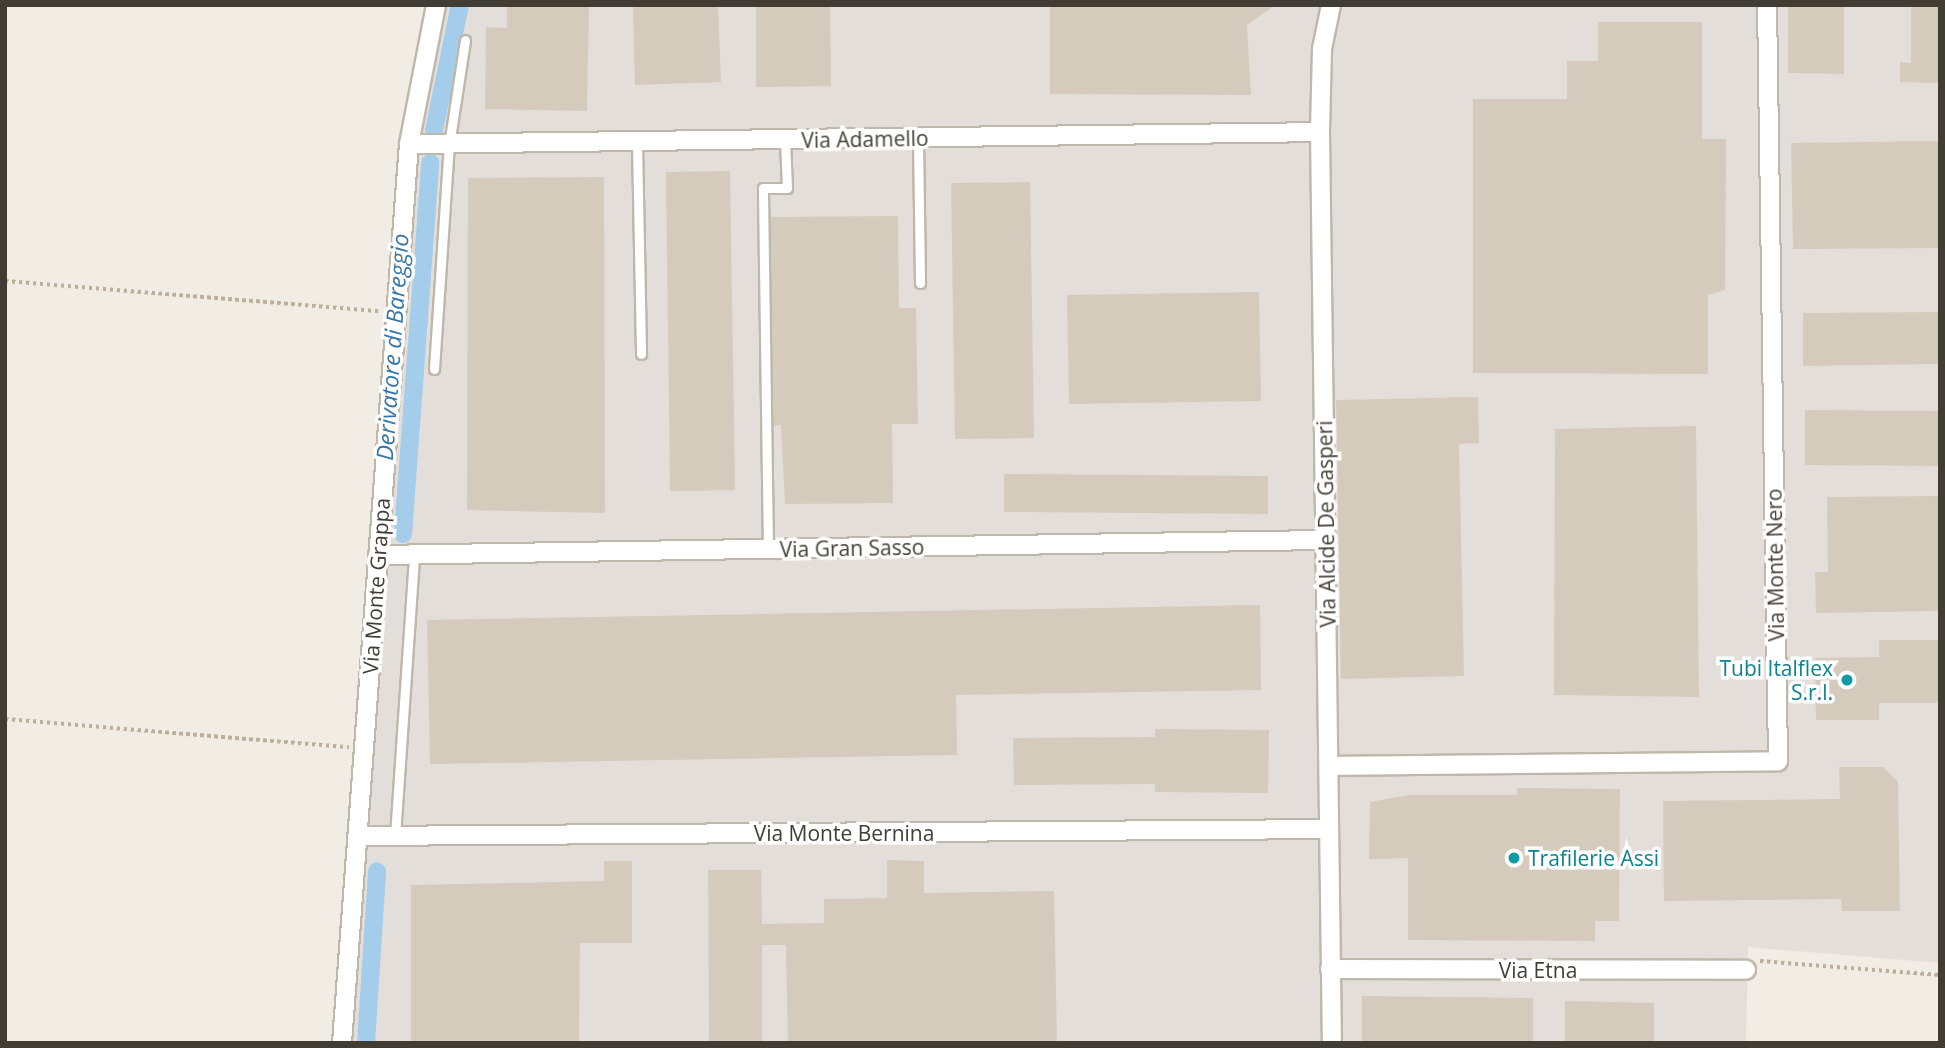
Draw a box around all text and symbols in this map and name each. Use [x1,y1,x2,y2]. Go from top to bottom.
street label: Via Adamello [801,125,929,153]
water label: Derivatore di Bareggio [370,233,414,461]
street label: Via Alcide De Gasperi [1312,420,1340,628]
street label: Via Monte Nero [1761,488,1789,642]
street label: Via Monte Grappa [357,497,395,675]
street label: Via Gran Sasso [779,534,925,562]
place label: Tubi Italflex S.r.l. [1719,655,1833,705]
marker: Tubi Italflex S.r.l. [1839,672,1855,688]
street label: Via Monte Bernina [754,820,934,846]
place label: Trafilerie Assi [1528,845,1659,871]
marker: Trafilerie Assi [1506,850,1522,866]
street label: Via Etna [1499,957,1577,983]

